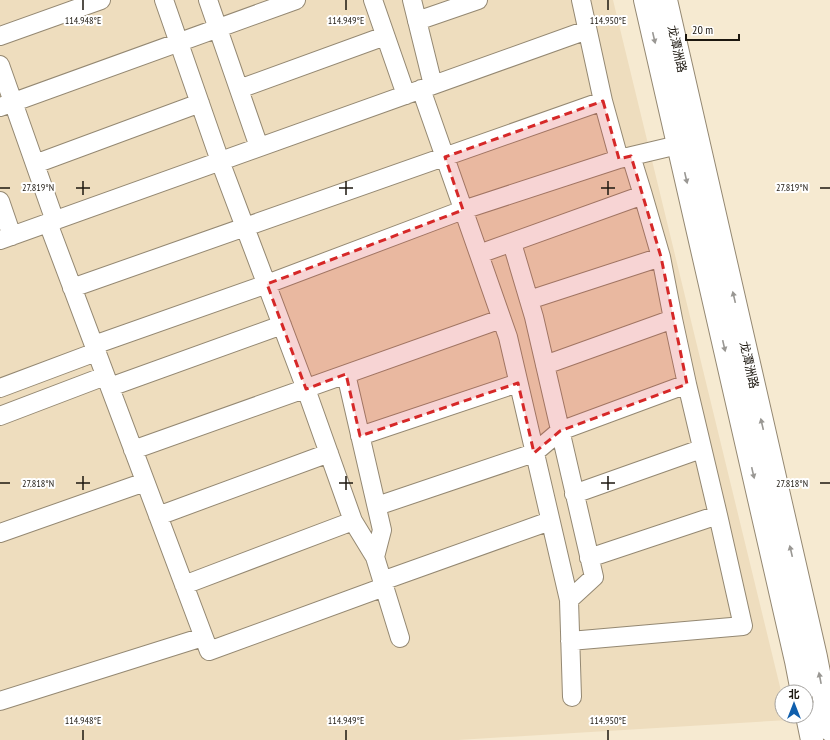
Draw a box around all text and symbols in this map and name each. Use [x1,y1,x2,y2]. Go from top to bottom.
text: 114.948°E [65,14,101,27]
text: 114.949°E [328,14,364,27]
text: 114.950°E [590,14,626,27]
scale bar [686,16,739,42]
text: 20 m [692,22,713,37]
street label: 龙潭洲路 [665,24,690,74]
one-way arrow [651,32,657,44]
one-way arrow [683,172,689,185]
text: 27.819°N [22,181,54,194]
text: 27.819°N [776,181,808,194]
one-way arrow [730,291,736,303]
one-way arrow [722,340,728,352]
street label: 龙潭洲路 [737,340,762,390]
one-way arrow [759,418,765,430]
one-way arrow [751,467,757,479]
text: 27.818°N [22,477,54,490]
text: 27.818°N [776,477,808,490]
one-way arrow [788,545,794,557]
one-way arrow [816,671,822,684]
north arrow [774,684,814,724]
text: 北 [789,687,800,701]
text: 114.948°E [65,714,101,727]
text: 114.949°E [328,714,364,727]
text: 114.950°E [590,714,626,727]

